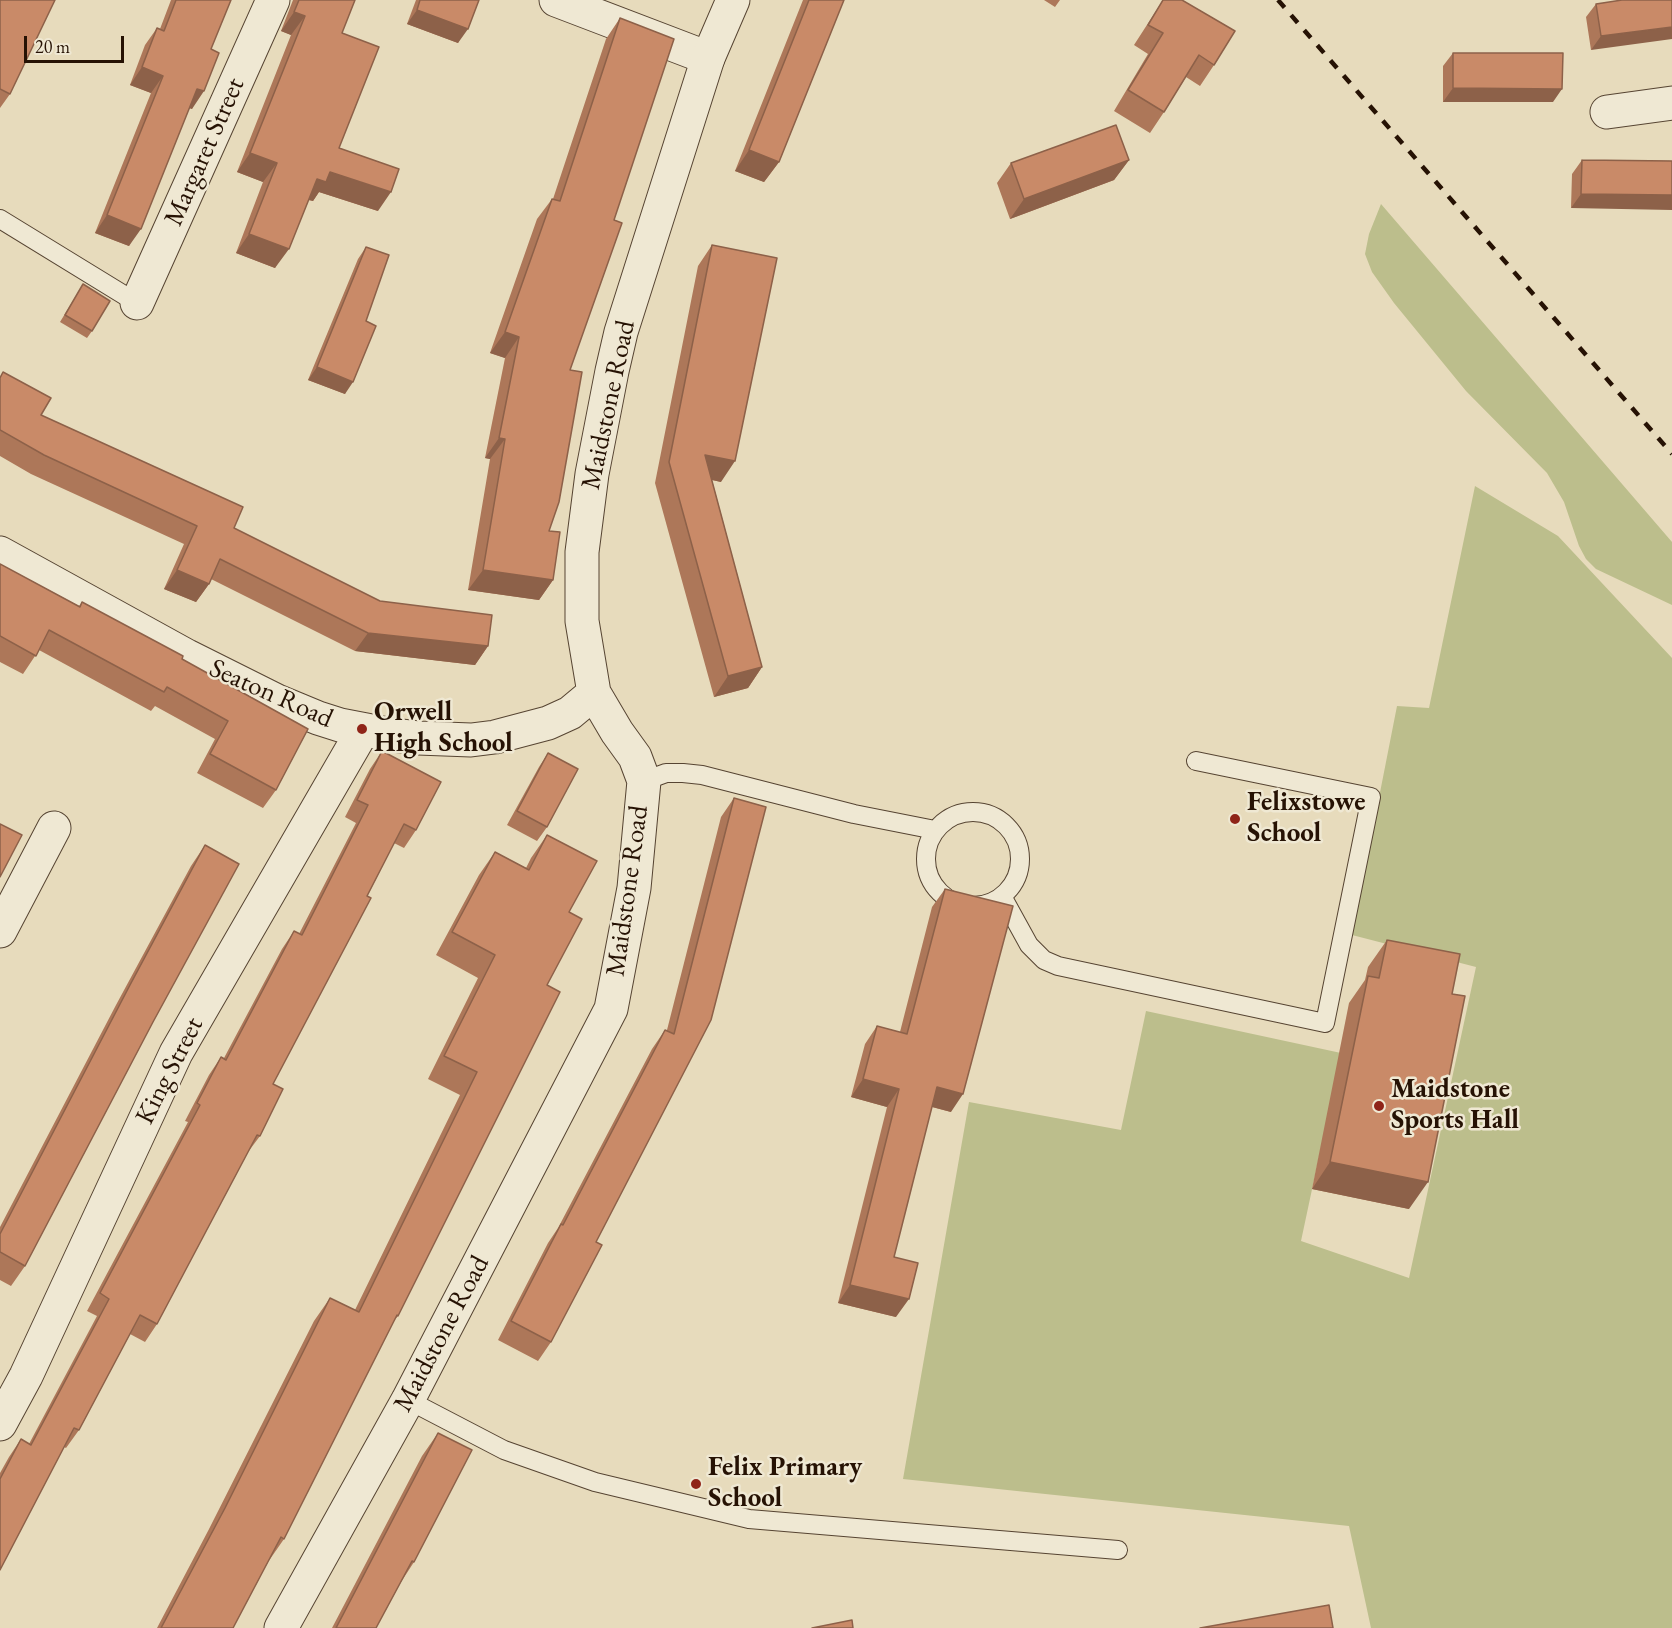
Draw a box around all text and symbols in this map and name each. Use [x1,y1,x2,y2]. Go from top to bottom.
scale bar [27,24,128,62]
text: 20 m [35,35,70,58]
street label: Margaret Street [158,73,252,231]
street label: Maidstone Road [575,317,643,493]
street label: Seaton Road [204,652,338,736]
place label: Orwell High School [374,697,513,760]
marker: Orwell High School [355,722,369,736]
place label: Felixstowe School [1247,787,1366,850]
street label: Maidstone Road [600,804,656,978]
marker: Felixstowe School [1228,812,1242,826]
street label: King Street [129,1012,211,1130]
place label: Maidstone Sports Hall [1391,1074,1519,1137]
marker: Maidstone Sports Hall [1372,1099,1386,1113]
street label: Maidstone Road [387,1250,497,1418]
place label: Felix Primary School [708,1452,862,1515]
marker: Felix Primary School [689,1477,703,1491]

